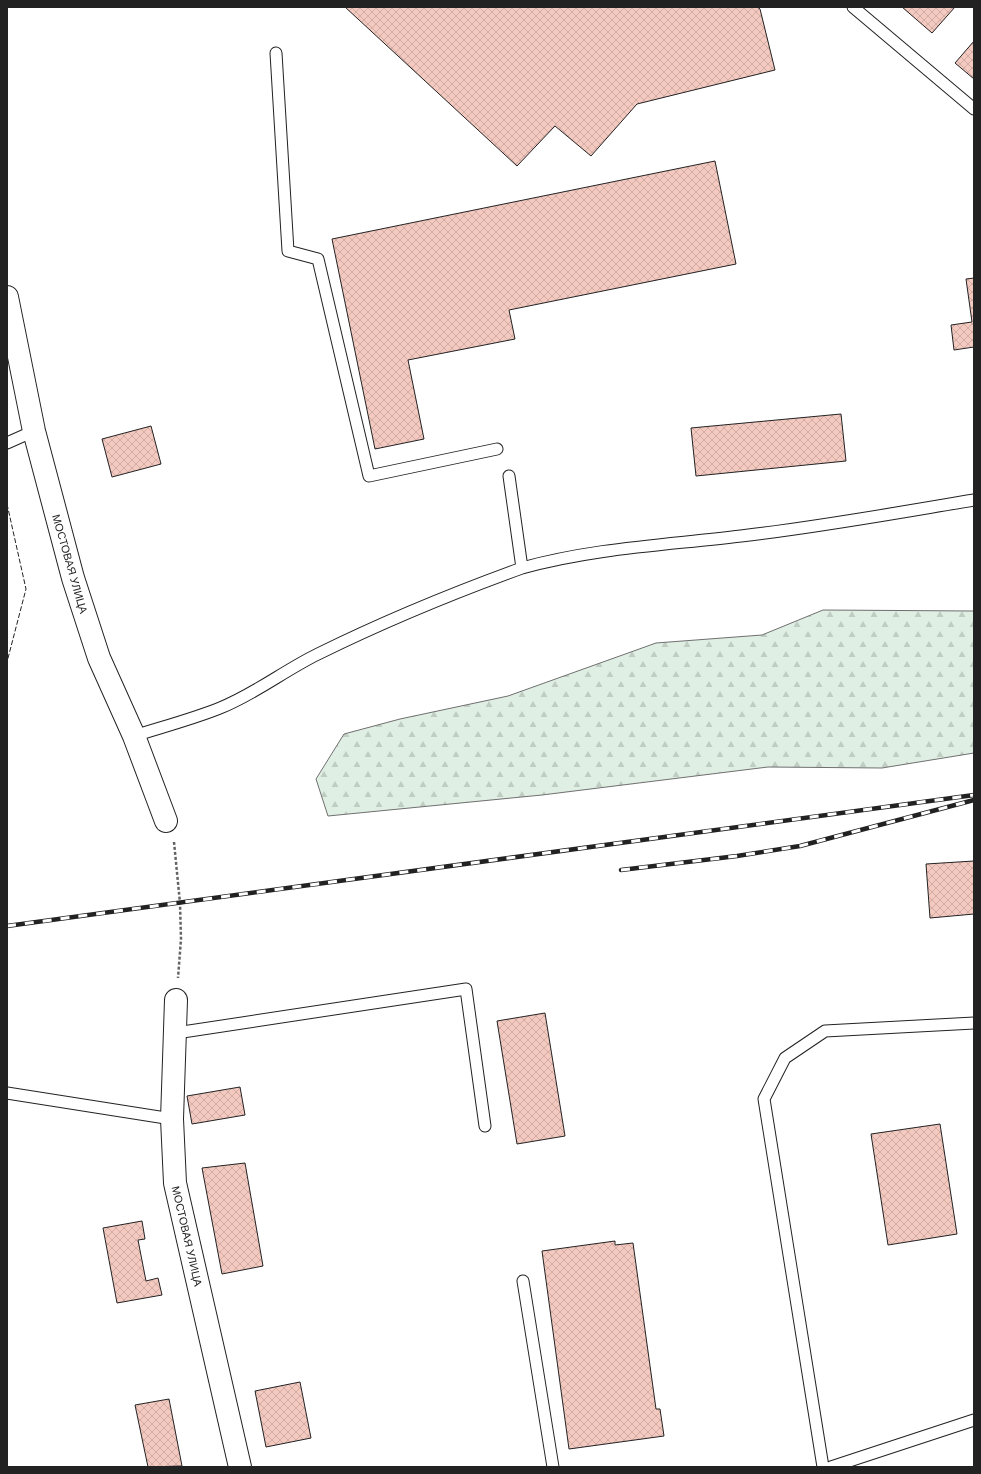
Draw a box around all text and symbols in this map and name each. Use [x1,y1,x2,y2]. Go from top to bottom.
street label: МОСТОВАЯ УЛИЦА [49,513,91,616]
street label: МОСТОВАЯ УЛИЦА [169,1184,206,1288]

